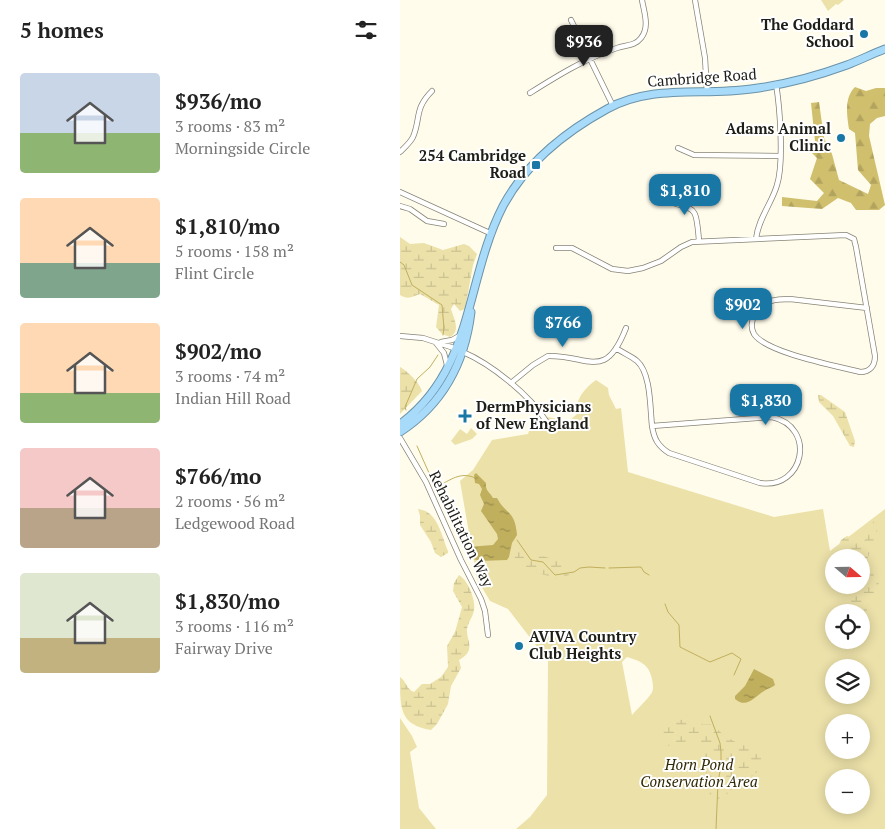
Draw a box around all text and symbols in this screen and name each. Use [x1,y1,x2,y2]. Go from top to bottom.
place label: The Goddard School [761,14,854,51]
text: 5 homes [20,16,104,44]
icon: filters [352,16,380,44]
pin: $936 [554,24,614,67]
marker: The Goddard School [858,28,870,40]
text: $936 [566,30,602,52]
street label: Cambridge Road [647,63,757,91]
text: $936/mo [175,87,262,115]
icon: home [60,93,120,153]
text: 3 rooms · 83 m² [175,115,285,137]
place label: Adams Animal Clinic [725,118,831,155]
marker: Adams Animal Clinic [835,132,847,144]
text: Morningside Circle [175,137,310,159]
place label: 254 Cambridge Road [419,145,526,182]
marker: 254 Cambridge Road [530,159,542,171]
pin: $1,810 [644,174,726,216]
text: $1,810 [660,179,710,201]
text: $1,810/mo [175,212,280,240]
icon: home [60,218,120,278]
text: 5 rooms · 158 m² [175,240,294,262]
text: Flint Circle [175,262,254,284]
pin: $902 [713,288,773,330]
text: $902 [725,293,761,315]
pin: $766 [533,306,593,348]
text: $766 [545,311,581,333]
text: $902/mo [175,337,262,365]
icon: home [60,343,120,403]
text: 3 rooms · 74 m² [175,365,285,387]
pin: $1,830 [725,384,807,426]
text: Indian Hill Road [175,387,291,409]
text: $1,830 [741,389,791,411]
place label: DermPhysicians of New England [476,396,592,433]
marker: DermPhysicians of New England [458,409,472,423]
text: $766/mo [175,462,262,490]
street label: Rehabilitation Way [425,467,499,590]
icon: home [60,468,120,528]
text: 2 rooms · 56 m² [175,490,285,512]
text: Ledgewood Road [175,512,295,534]
north arrow [825,549,870,594]
map controls [825,549,870,814]
text: $1,830/mo [175,587,280,615]
icon: home [60,593,120,653]
button: locate [825,604,870,649]
text: 3 rooms · 116 m² [175,615,294,637]
place label: AVIVA Country Club Heights [529,626,637,663]
text: Fairway Drive [175,637,273,659]
marker: AVIVA Country Club Heights [513,640,525,652]
button: layers [825,659,870,704]
button: + [825,714,870,759]
park label: Horn Pond Conservation Area [640,754,758,791]
button: − [825,769,870,814]

